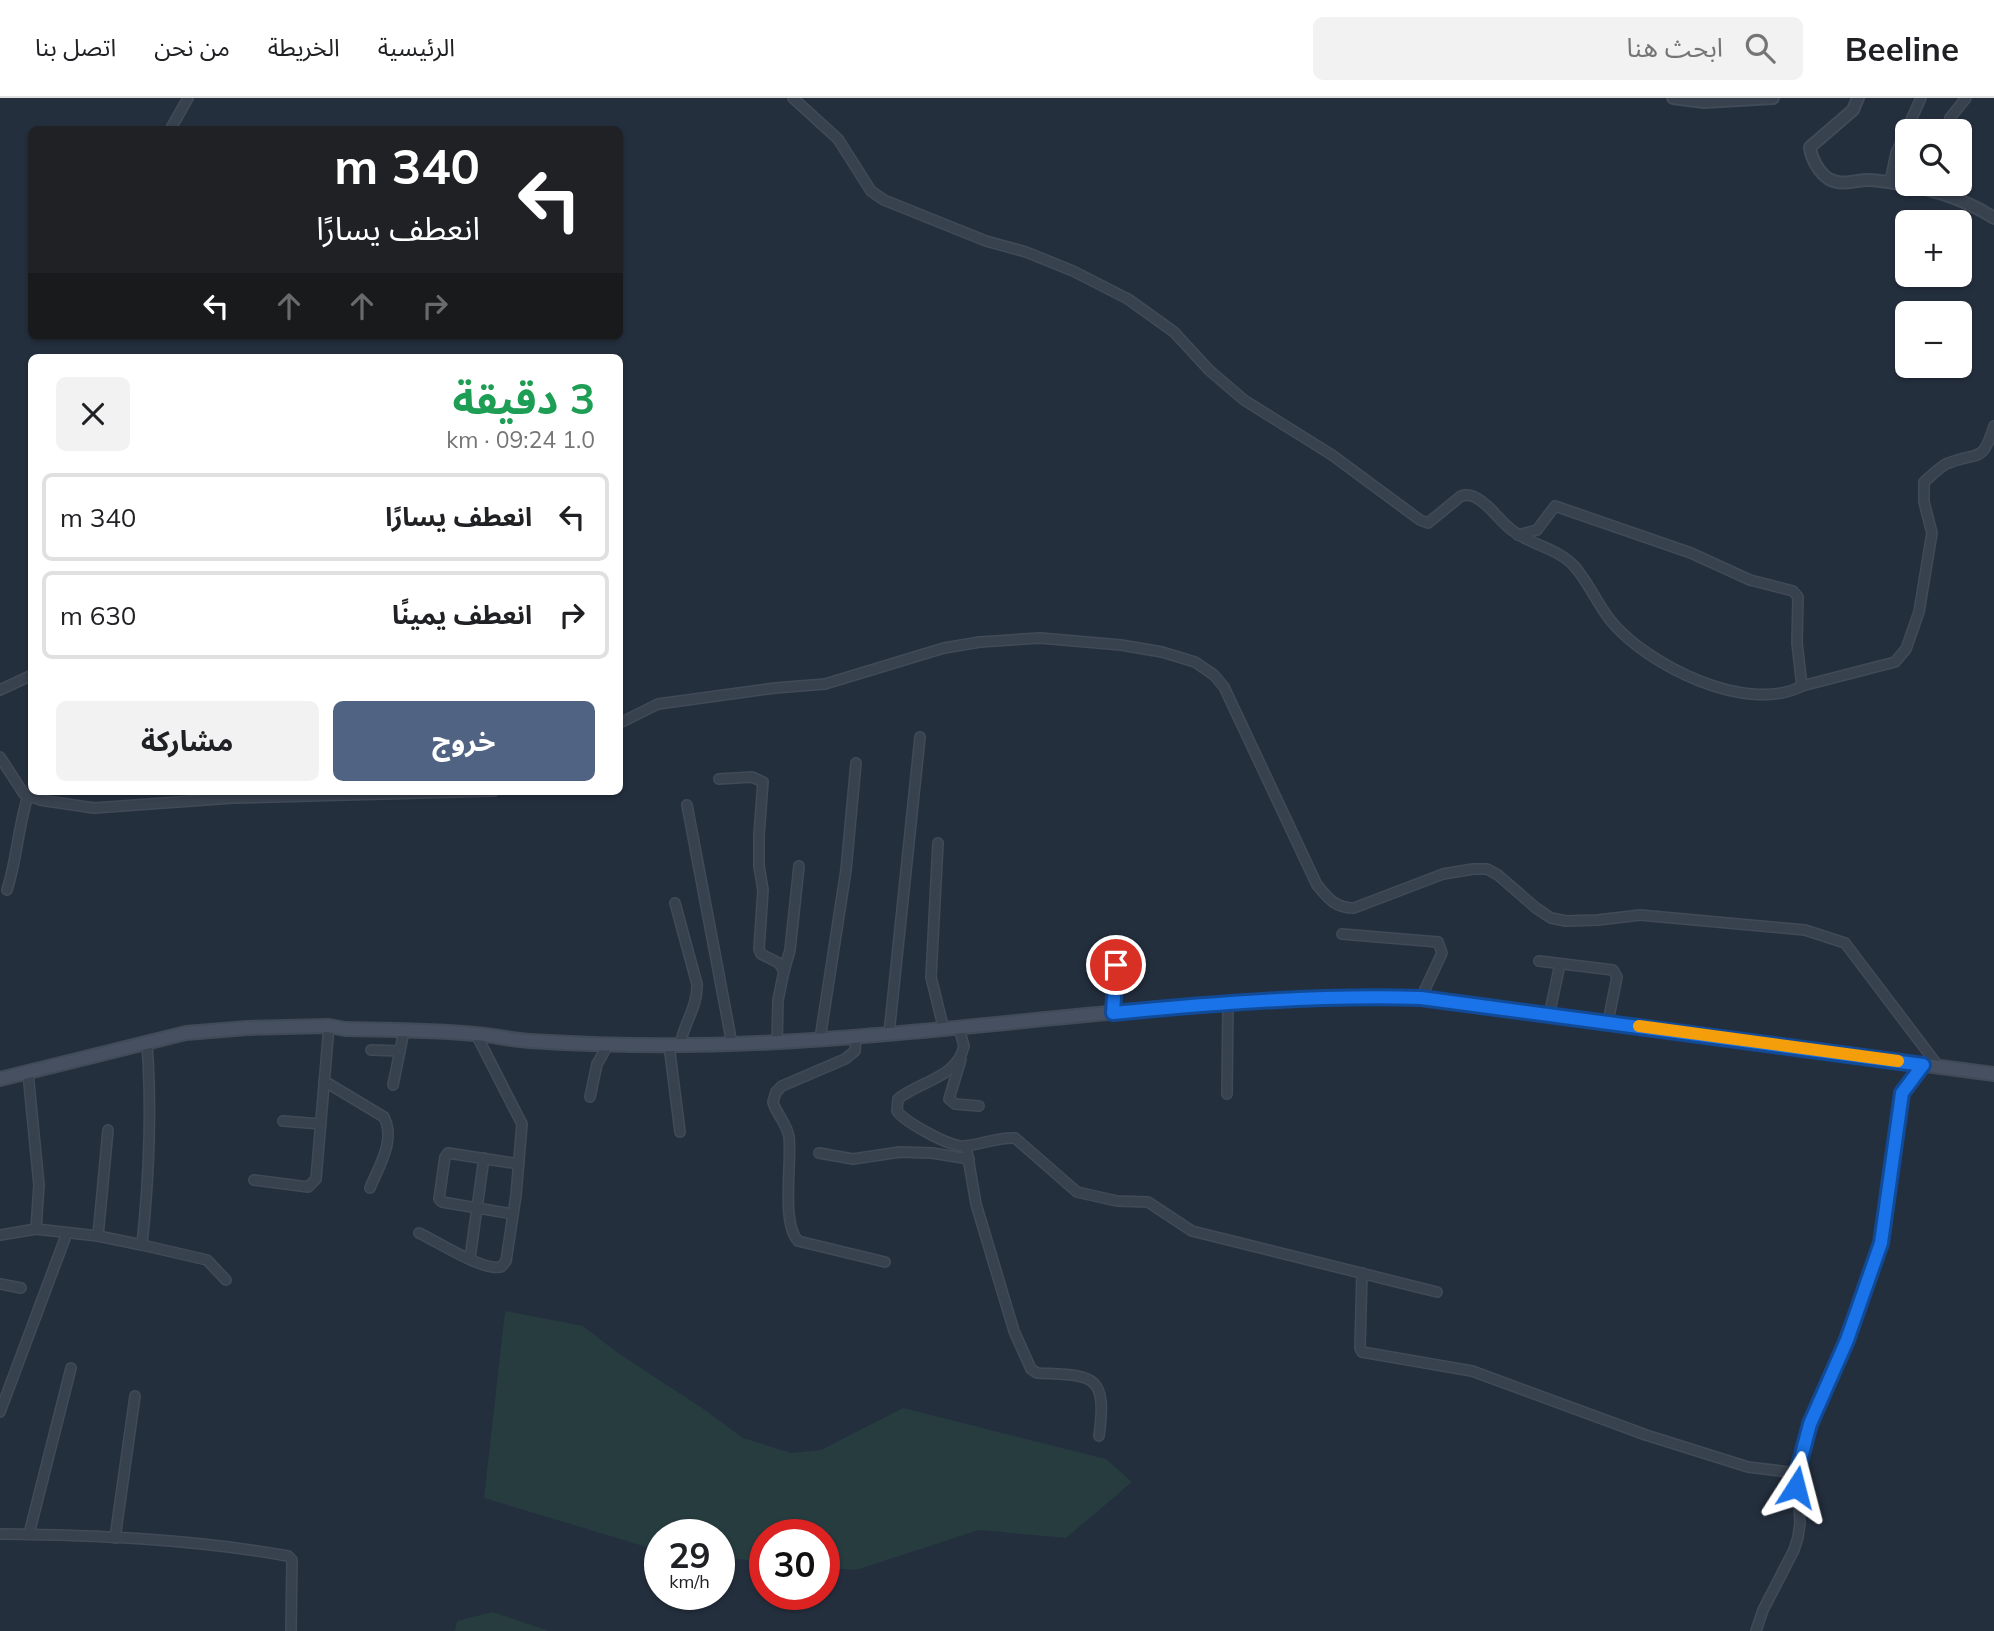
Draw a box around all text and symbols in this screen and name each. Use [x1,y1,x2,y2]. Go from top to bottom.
search box [1313,17,1803,80]
text: Beeline [1845,28,1959,69]
icon: search [1741,29,1779,67]
text: ابحث هنا [1626,31,1723,64]
text: اتصل بنا [35,32,116,62]
text: من نحن [154,32,230,62]
text: الخريطة [268,32,340,62]
text: الرئيسية [378,32,455,62]
map controls [1895,119,1972,378]
button: search [1895,119,1972,196]
text: 340 m [334,135,480,196]
icon: left [504,154,595,245]
text: انعطف يسارًا [316,208,480,248]
button: + [1895,210,1972,287]
icon: left [197,287,235,325]
icon: ahead [270,287,308,325]
icon: ahead [343,287,381,325]
icon: right [416,287,454,325]
button: − [1895,301,1972,378]
text: 3 دقيقة [453,372,595,425]
button: close [56,377,130,451]
text: 1.0 km · 09:24 [446,425,595,454]
icon: left [553,498,591,536]
text: انعطف يسارًا [385,500,532,533]
text: 340 m [60,501,136,534]
icon: right [553,596,591,634]
text: انعطف يمينًا [392,598,532,631]
text: 630 m [60,599,136,632]
button: مشاركة [56,701,319,781]
button: خروج [333,701,595,781]
pin [1086,935,1146,995]
icon: arrive [1097,946,1135,984]
position arrow [1759,1450,1833,1524]
speed limit sign: 30 [749,1519,840,1610]
text: 29 [668,1533,711,1577]
text: km/h [669,1570,710,1593]

